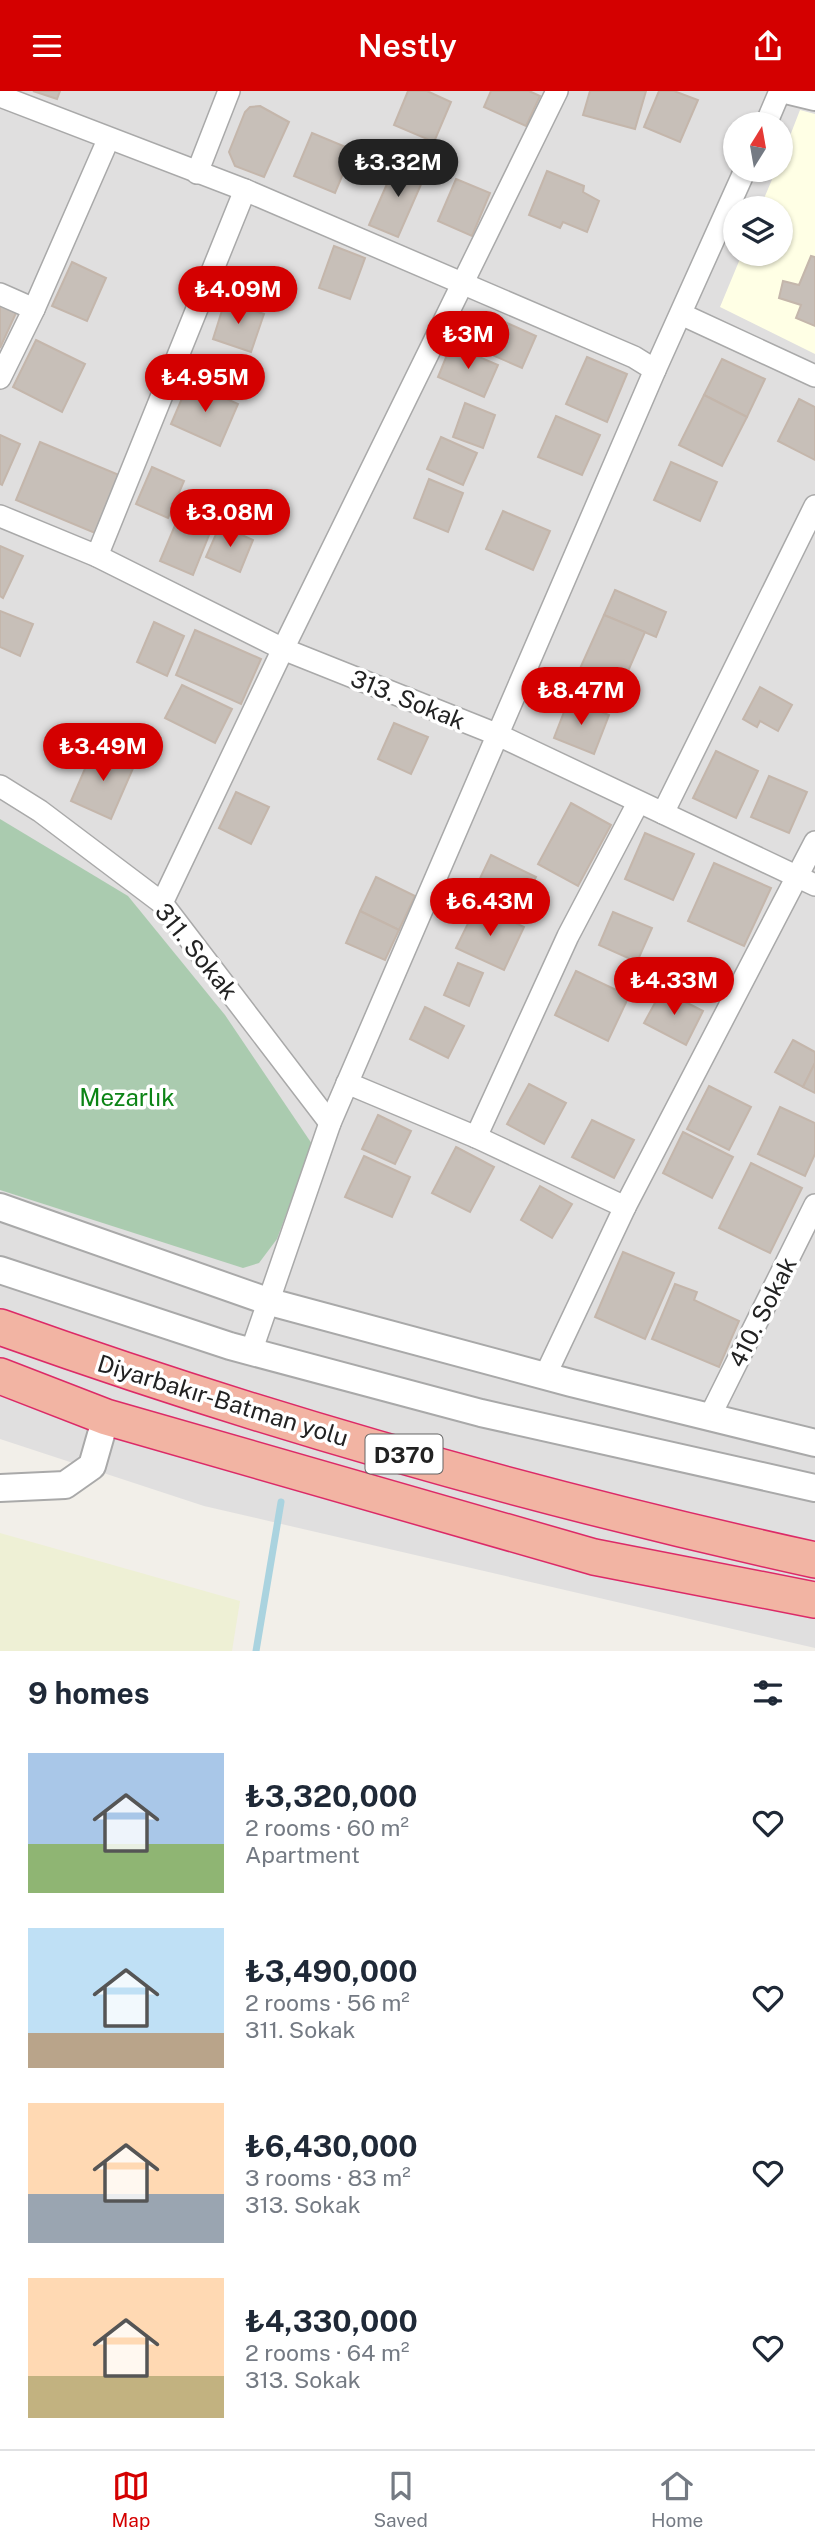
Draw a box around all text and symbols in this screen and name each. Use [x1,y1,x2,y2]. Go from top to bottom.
icon: menu [28,27,66,65]
text: Nestly [358,27,457,64]
icon: share [749,27,787,65]
north arrow [723,112,793,182]
map controls [723,112,793,266]
pin: ₺3.32M [341,139,455,199]
text: ₺3.32M [354,148,442,175]
button: layers [723,196,793,266]
pin: ₺4.09M [181,267,295,326]
text: ₺4.09M [194,275,282,302]
pin: ₺3M [434,311,502,371]
text: ₺3M [442,320,494,347]
pin: ₺4.95M [148,355,262,414]
text: ₺4.95M [161,363,249,390]
pin: ₺3.08M [173,489,287,549]
text: ₺3.08M [186,498,274,525]
street label: 313. Sokak [347,663,469,735]
pin: ₺8.47M [524,667,638,727]
text: ₺8.47M [537,676,625,703]
pin: ₺3.49M [46,723,160,783]
text: ₺3.49M [59,732,147,759]
pin: ₺6.43M [433,879,547,938]
text: ₺6.43M [446,887,534,914]
street label: 311. Sokak [150,897,244,1005]
pin: ₺4.33M [617,957,731,1017]
text: ₺4.33M [630,966,718,993]
park label: Mezarlık [79,1083,175,1111]
street label: 410. Sokak [722,1252,802,1372]
street label: Diyarbakır-Batman yolu [94,1349,352,1451]
road number: D370 [366,1435,442,1473]
icon: filters [749,1674,787,1712]
text: 9 homes [28,1675,150,1711]
text: ₺3,320,000 [245,1778,417,1814]
icon: home [84,1781,168,1865]
icon: heart [749,1804,787,1842]
text: 2 rooms · 60 m² [245,1814,409,1841]
text: Apartment [245,1841,360,1868]
text: ₺3,490,000 [245,1953,418,1989]
icon: home [84,1956,168,2040]
icon: heart [749,1979,787,2017]
text: 2 rooms · 56 m² [245,1989,410,2016]
text: 311. Sokak [245,2016,355,2043]
text: ₺6,430,000 [245,2128,418,2164]
icon: home [84,2131,168,2215]
icon: heart [749,2154,787,2192]
text: 3 rooms · 83 m² [245,2164,411,2191]
text: 313. Sokak [245,2191,361,2218]
text: ₺4,330,000 [245,2303,418,2339]
icon: home [84,2306,168,2390]
icon: heart [749,2329,787,2367]
text: 2 rooms · 64 m² [245,2339,409,2366]
text: 313. Sokak [245,2366,361,2393]
tab: Map [112,2467,150,2531]
tab: Saved [373,2467,428,2531]
tab: Home [651,2467,703,2531]

